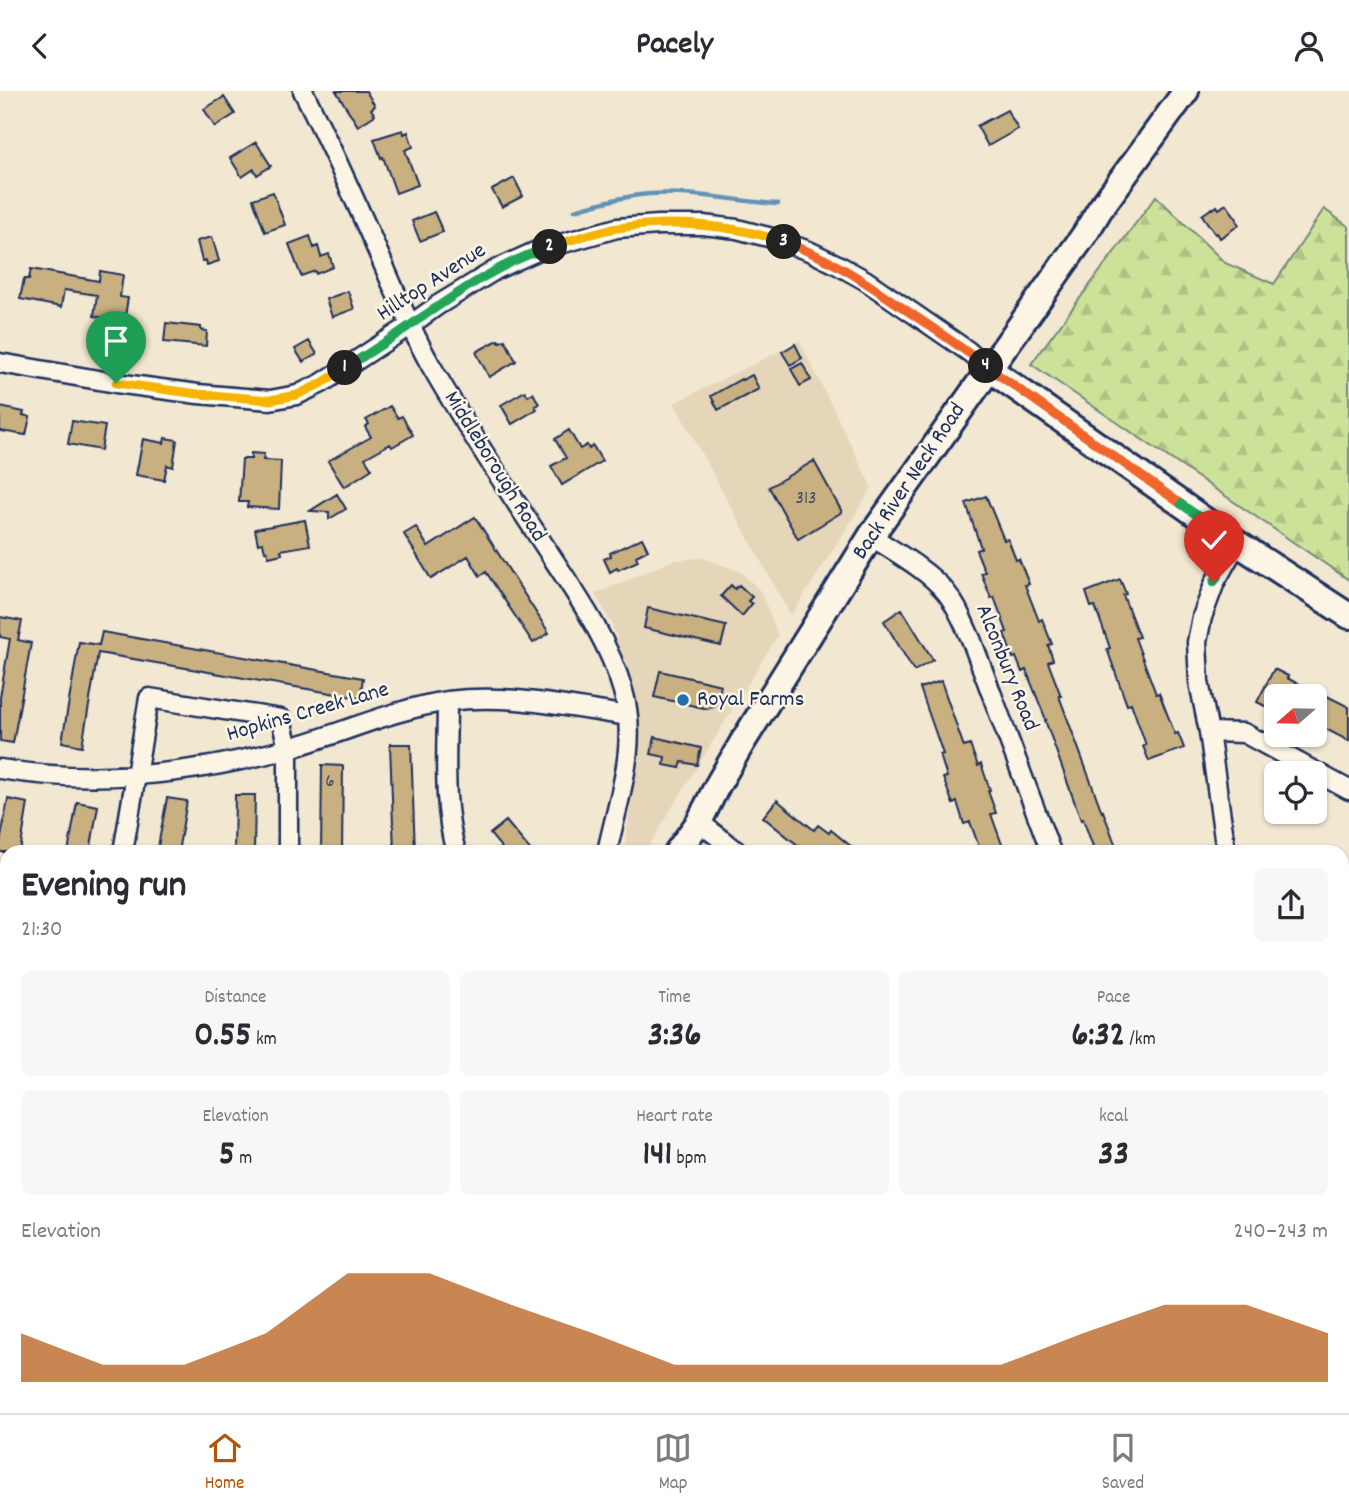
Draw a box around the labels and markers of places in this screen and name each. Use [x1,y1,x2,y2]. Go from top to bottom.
pin: 3 [766,225,802,259]
pin: 2 [532,229,568,265]
pin [86,311,146,383]
pin: 4 [968,349,1004,383]
pin: 1 [328,351,362,385]
pin [1184,510,1244,582]
place label: Royal Farms [697,684,804,717]
marker: Royal Farms [675,692,691,708]

